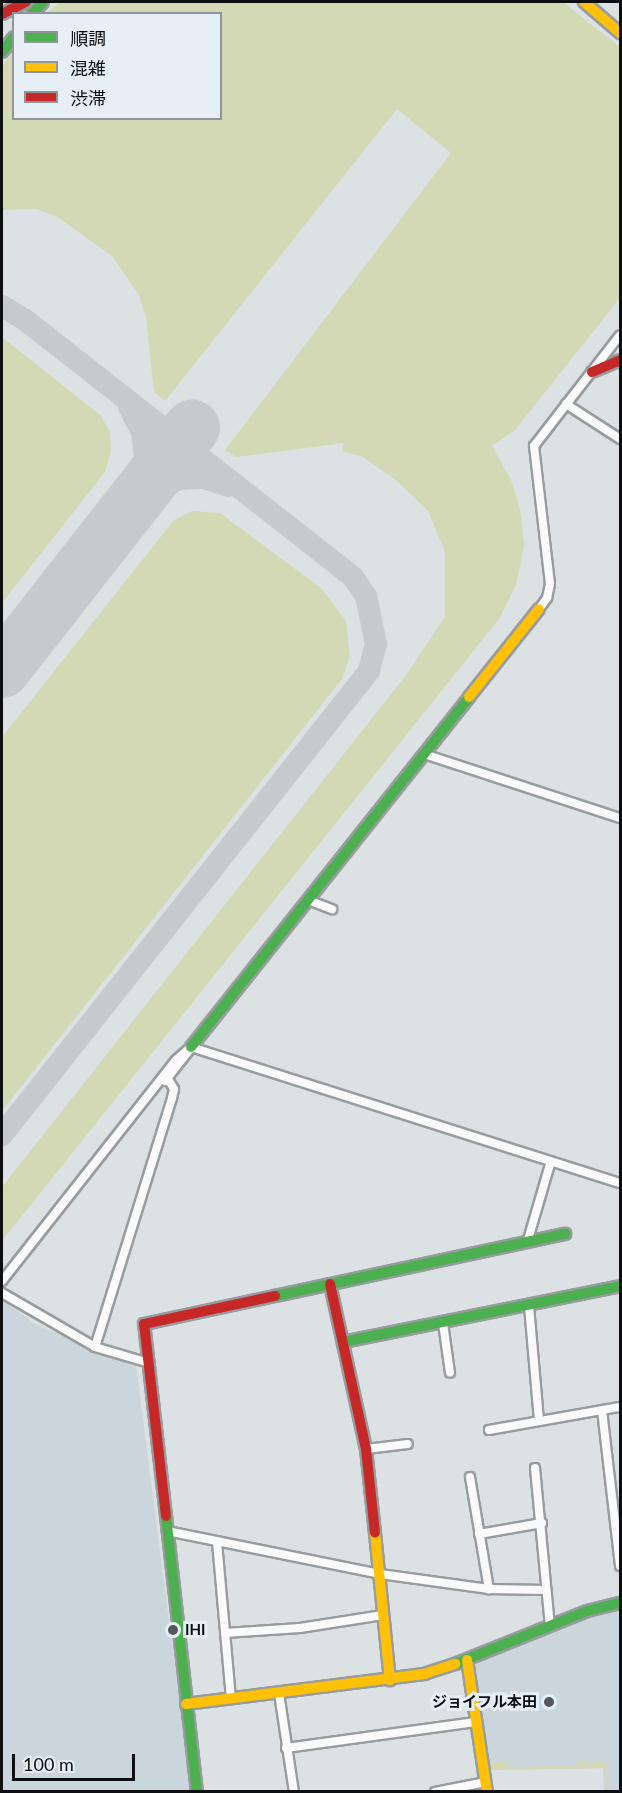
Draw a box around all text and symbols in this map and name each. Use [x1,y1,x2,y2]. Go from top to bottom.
legend [12,12,222,120]
text: 順調 [70,27,106,49]
text: 混雑 [70,57,106,79]
text: 渋滞 [70,87,106,109]
place label: IHI [185,1621,205,1639]
marker: IHI [166,1623,180,1637]
place label: ジョイフル本田 [432,1693,537,1711]
marker: ジョイフル本田 [542,1695,556,1709]
scale bar [15,1742,138,1780]
text: 100 m [23,1753,74,1775]

